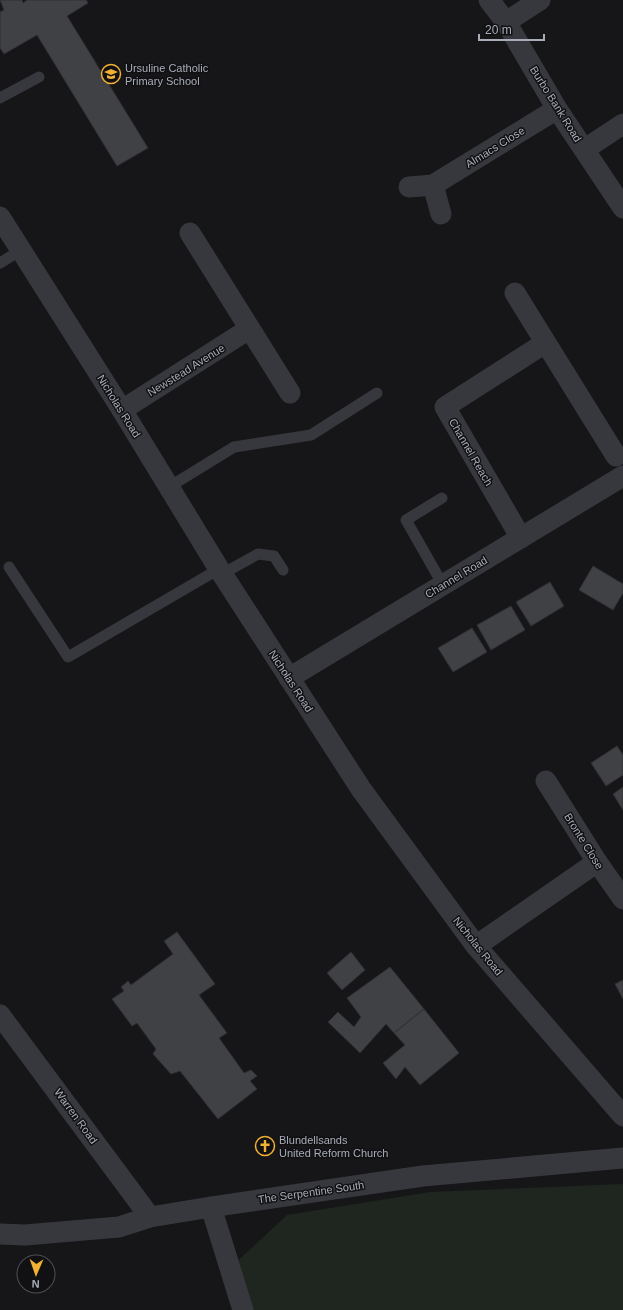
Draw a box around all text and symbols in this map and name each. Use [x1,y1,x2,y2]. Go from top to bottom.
scale bar [479,16,544,42]
text: 20 m [485,23,512,37]
place label: Ursuline Catholic Primary School [125,62,209,87]
school or university icon: Ursuline Catholic Primary School [100,63,122,85]
street label: Burbo Bank Road [528,64,584,144]
street label: Almacs Close [463,124,527,170]
street label: Newstead Avenue [145,341,227,399]
street label: Nicholas Road [95,372,143,440]
street label: Channel Reach [447,416,495,488]
street label: Channel Road [423,554,489,600]
street label: Nicholas Road [266,648,316,714]
street label: Bronte Close [562,811,606,871]
street label: Nicholas Road [451,914,505,978]
street label: Warren Road [52,1086,100,1146]
place label: Blundellsands United Reform Church [279,1134,388,1159]
church icon: Blundellsands United Reform Church [254,1135,276,1157]
street label: The Serpentine South [257,1179,365,1205]
north arrow [16,1254,56,1294]
text: N [31,1278,40,1290]

